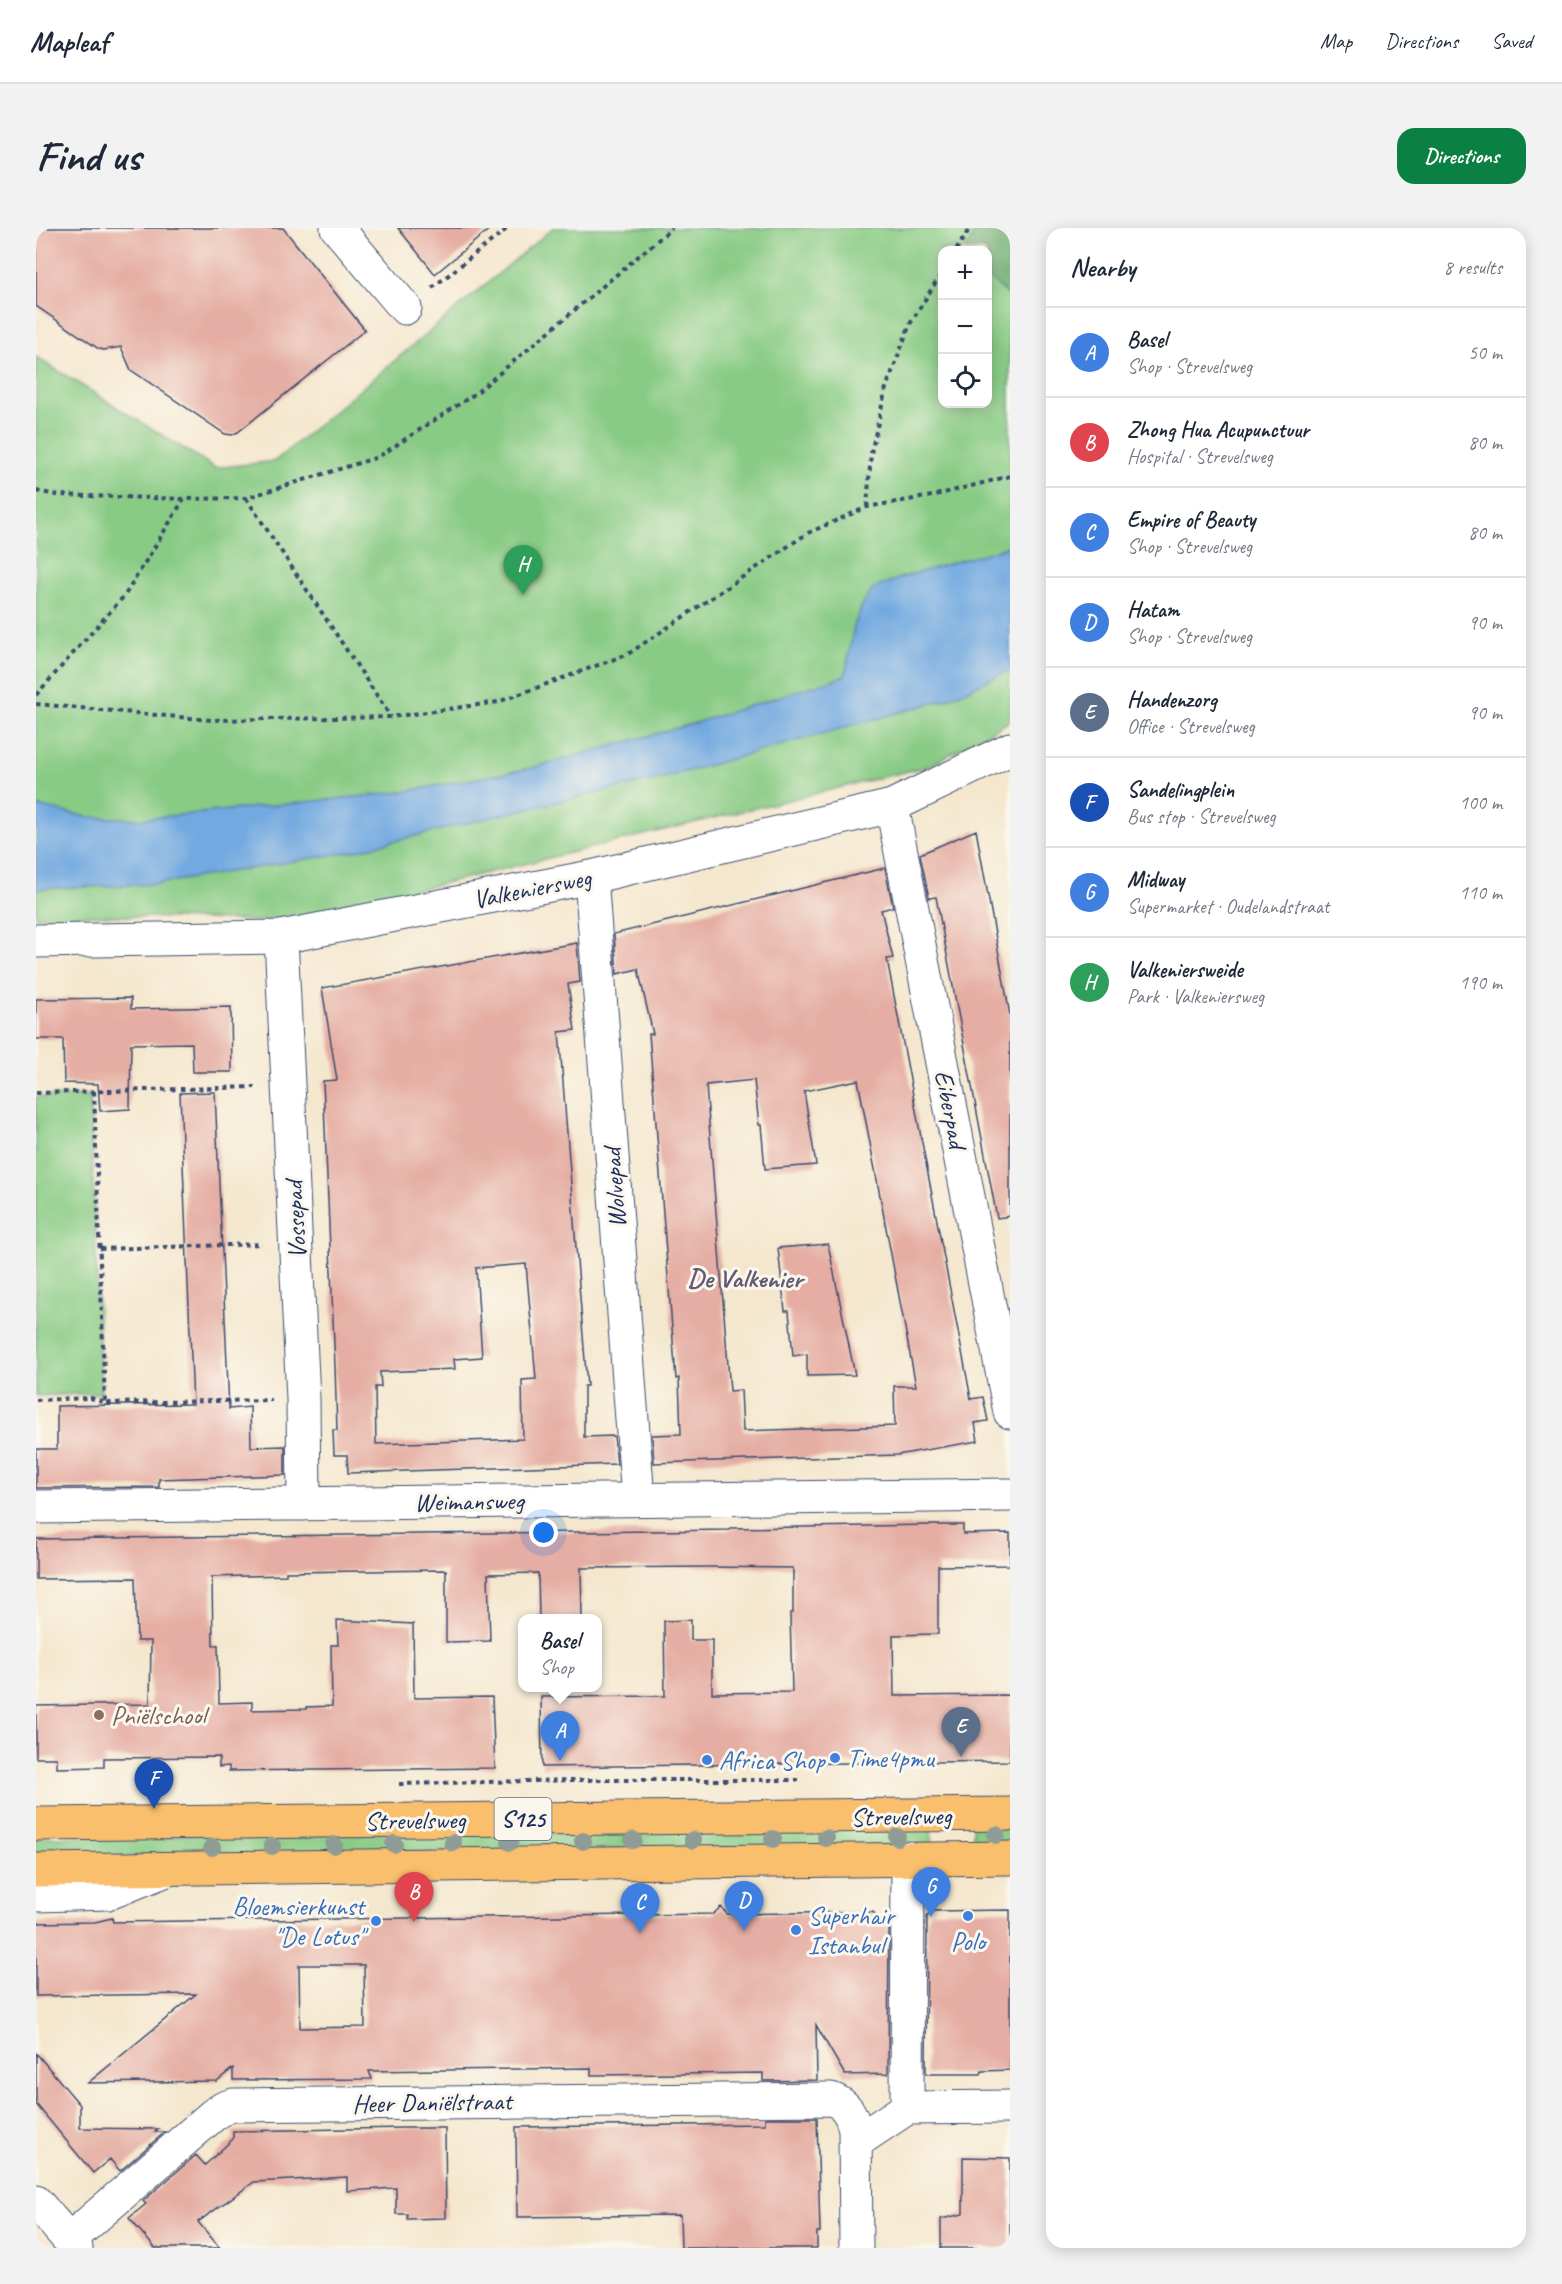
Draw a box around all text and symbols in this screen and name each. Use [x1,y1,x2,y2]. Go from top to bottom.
text: Mapleaf [30,24,108,59]
text: Map [1320,28,1352,54]
text: Directions [1385,28,1458,54]
text: Saved [1491,28,1532,54]
button: Directions [1397,128,1526,184]
text: Find us [36,130,141,183]
map controls [938,246,992,408]
button: + [938,246,992,300]
text: Nearby [1070,251,1135,284]
text: 8 results [1443,255,1502,280]
button: − [938,300,992,354]
text: Basel [1127,326,1167,354]
text: A [1084,340,1095,365]
text: 50 m [1468,340,1502,365]
button: locate [938,354,992,408]
text: Shop · Strevelsweg [1127,354,1252,379]
text: Zhong Hua Acupunctuur [1127,416,1309,444]
text: B [1084,430,1095,455]
text: 80 m [1468,430,1502,455]
text: Hospital · Strevelsweg [1127,444,1273,469]
text: Empire of Beauty [1127,506,1255,534]
text: C [1085,520,1094,545]
text: 80 m [1468,520,1502,545]
text: Shop · Strevelsweg [1127,534,1252,559]
pin: H [504,546,542,595]
text: Hatam [1127,596,1179,624]
text: D [1084,610,1095,635]
text: 90 m [1468,610,1502,635]
text: Shop · Strevelsweg [1127,624,1252,649]
text: Handenzorg [1127,686,1217,714]
text: E [1084,700,1095,725]
text: 90 m [1468,700,1502,725]
text: Office · Strevelsweg [1127,714,1255,739]
text: Sandelingplein [1127,776,1234,804]
text: F [1085,790,1094,815]
text: 100 m [1459,790,1502,815]
text: Bus stop · Strevelsweg [1127,804,1276,829]
street label: Valkeniersweg [470,861,596,916]
text: Midway [1127,866,1184,894]
text: G [1085,880,1094,905]
text: 110 m [1459,880,1502,905]
text: Supermarket · Oudelandstraat [1127,894,1329,919]
text: Valkeniersweide [1127,956,1243,984]
text: H [1084,970,1095,995]
text: 190 m [1459,970,1502,995]
text: Park · Valkeniersweg [1127,984,1264,1009]
street label: Eiberpad [927,1067,975,1154]
street label: Wolvepad [595,1143,634,1229]
street label: Vossepad [277,1176,314,1260]
district label: De Valkenier [687,1261,806,1295]
street label: Weimansweg [414,1484,526,1519]
your location [529,1518,558,1547]
popup [518,1614,602,1692]
text: Basel [540,1627,580,1655]
text: Shop [540,1655,574,1680]
place label: Pniëlschool [111,1699,210,1732]
marker: Pniëlschool [92,1708,106,1722]
pin: E [942,1708,980,1757]
pin: A [540,1712,580,1761]
place label: Time4pmu [847,1742,935,1775]
place label: Africa Shop [719,1744,827,1777]
marker: Time4pmu [828,1751,842,1765]
marker: Africa Shop [700,1753,714,1767]
pin: F [134,1760,174,1809]
road number: S125 [494,1798,552,1840]
street label: Strevelsweg [850,1799,954,1834]
street label: Strevelsweg [364,1803,468,1838]
pin: G [912,1868,950,1917]
pin: B [394,1872,434,1922]
pin: D [724,1882,764,1931]
pin: C [620,1884,660,1933]
place label: Bloemsierkunst "De Lotus" [232,1890,369,1953]
place label: Superhair Istanbul [808,1899,897,1962]
marker: Polo [961,1909,975,1923]
marker: Bloemsierkunst "De Lotus" [369,1914,383,1928]
marker: Superhair Istanbul [789,1923,803,1937]
place label: Polo [951,1925,988,1958]
street label: Heer Daniëlstraat [352,2085,514,2120]

